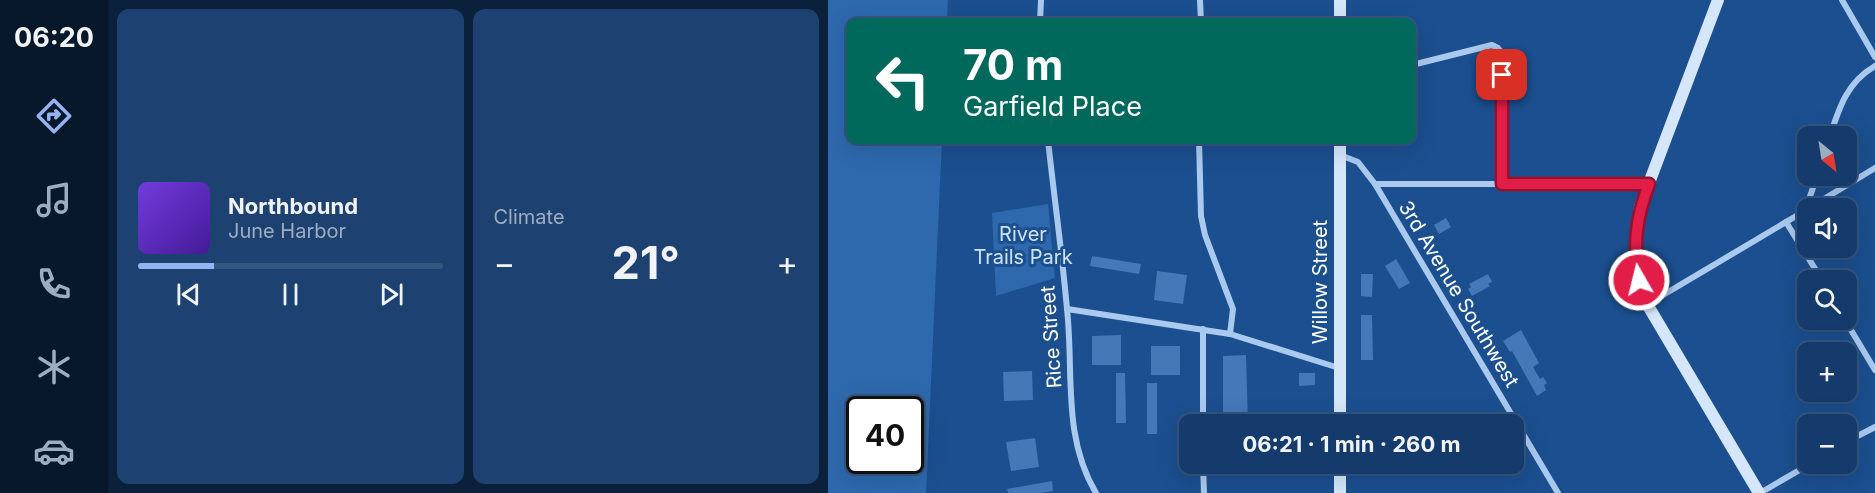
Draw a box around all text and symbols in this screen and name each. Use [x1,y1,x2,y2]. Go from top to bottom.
text: 06:20 [14,21,94,54]
text: 70 m [963,39,1063,90]
icon: left [864,42,942,120]
pin [1476,49,1527,100]
icon: arrive [1485,58,1518,91]
text: Garfield Place [963,90,1142,123]
icon: directions [33,95,75,137]
north arrow [1797,126,1857,186]
map controls [1797,126,1857,474]
icon: music [33,179,75,221]
text: Northbound [228,193,358,219]
street label: 3rd Avenue Southwest [1394,196,1524,392]
button: sound [1797,198,1857,258]
text: Climate [494,205,565,229]
text: June Harbor [228,219,346,243]
street label: Willow Street [1308,219,1332,344]
park label: River Trails Park [973,222,1073,269]
text: 21° [612,235,680,290]
text: − [494,243,515,283]
text: + [776,243,798,283]
position arrow [1607,248,1671,312]
icon: phone [33,263,75,305]
button: search [1797,270,1857,330]
icon: previous [172,278,205,311]
icon: pause [274,278,307,311]
icon: next [375,278,408,311]
street label: Rice Street [1035,284,1067,389]
button: + [1797,342,1857,402]
icon: climate [33,346,75,388]
speed limit sign: 40 [846,396,924,474]
button: − [1797,414,1857,474]
icon: car [33,430,75,472]
text: 06:21 · 1 min · 260 m [1242,431,1461,457]

